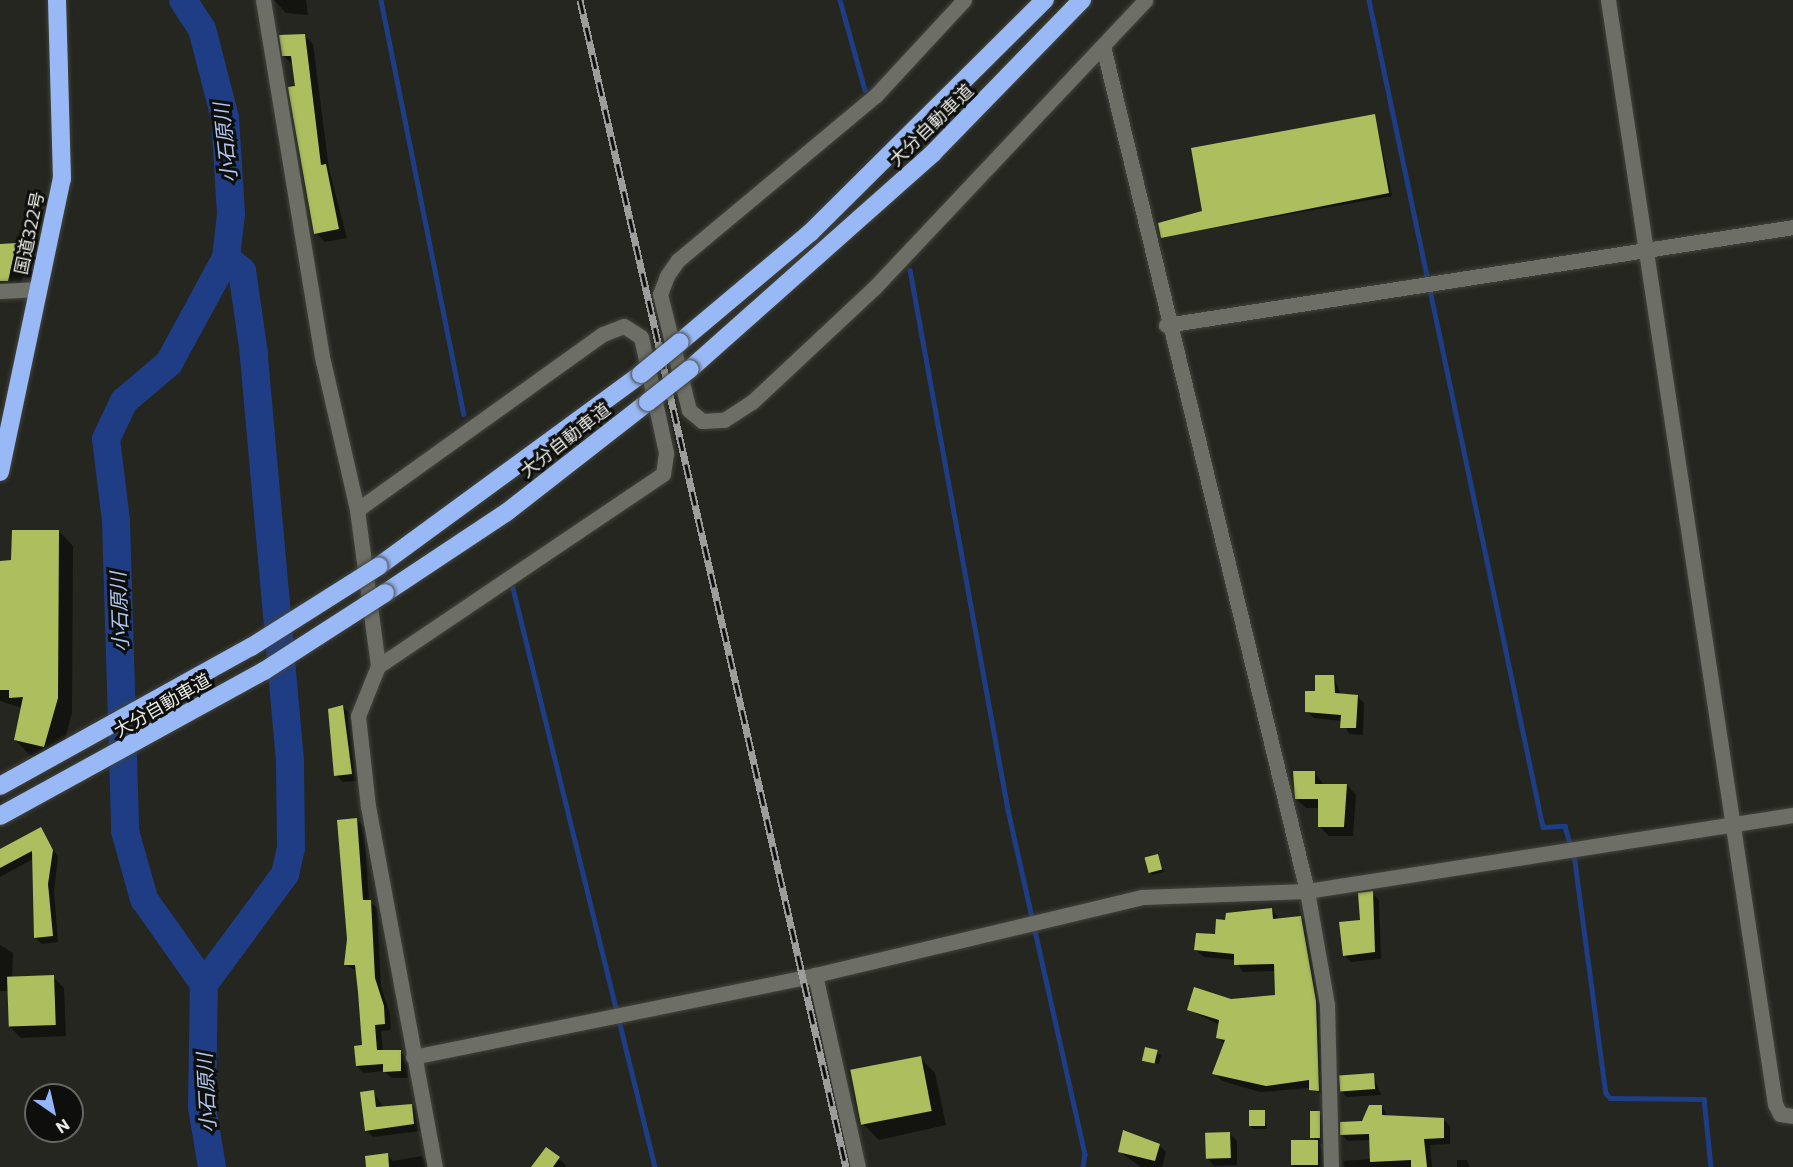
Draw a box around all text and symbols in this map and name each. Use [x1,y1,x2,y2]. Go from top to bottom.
street label: 大分自動車道 [885,80,977,170]
water label: 小石原川 [209,102,241,184]
street label: 国道322号 [10,190,48,276]
street label: 大分自動車道 [516,398,614,482]
water label: 小石原川 [106,572,132,652]
street label: 大分自動車道 [110,669,214,741]
water label: 小石原川 [192,1052,220,1134]
north arrow [24,1083,84,1143]
text: N [53,1115,74,1138]

